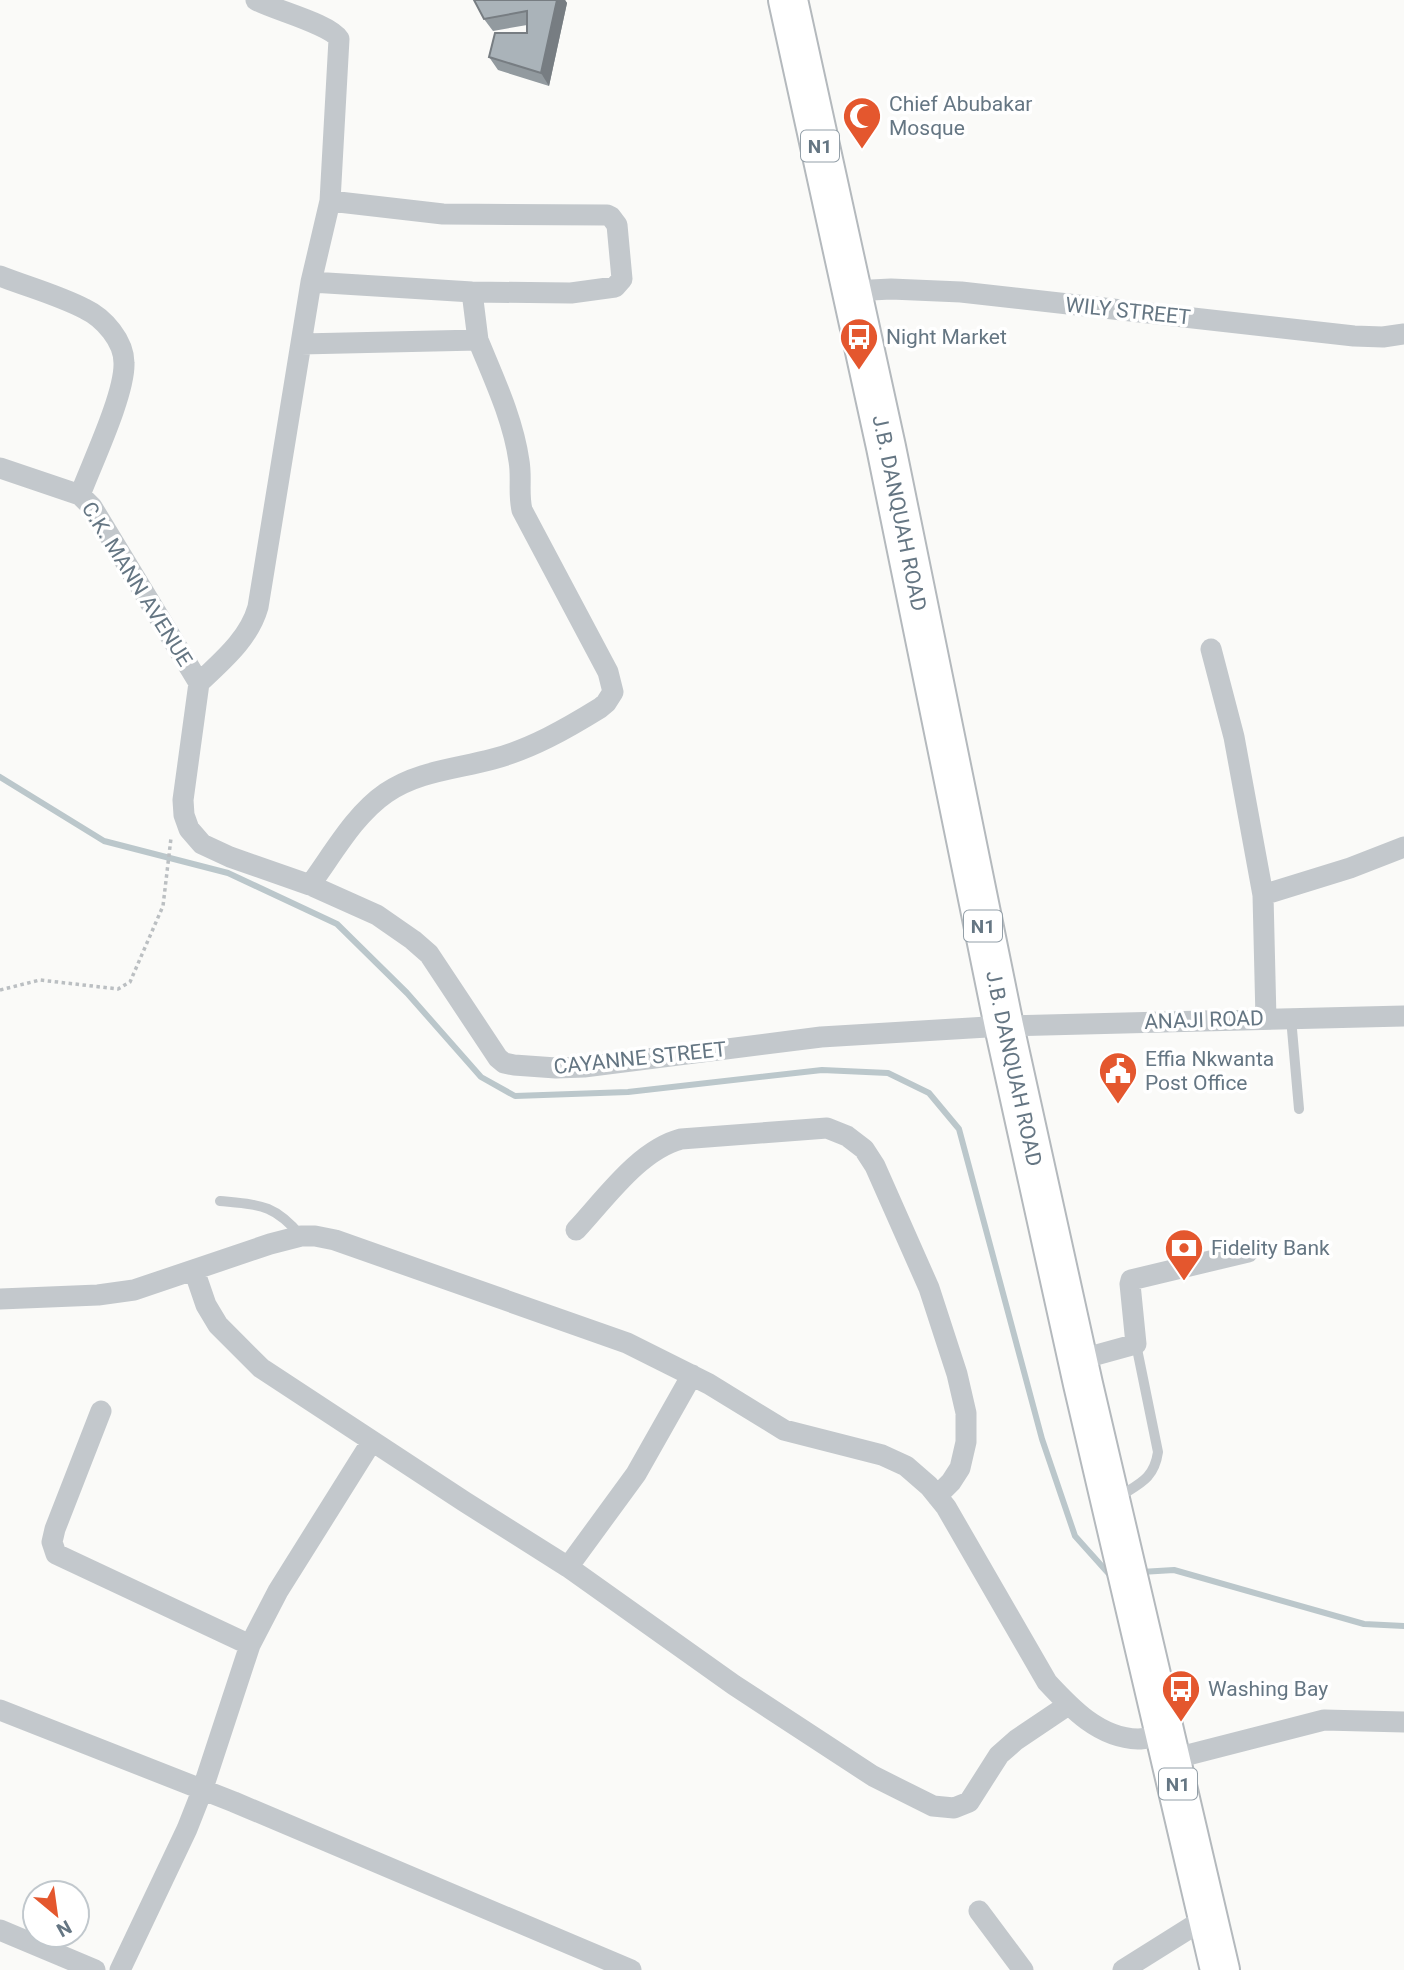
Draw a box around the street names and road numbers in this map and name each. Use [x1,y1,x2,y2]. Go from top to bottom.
road number: N1 [801,130,839,162]
street label: WILY STREET [1064,293,1192,330]
street label: J.B. DANQUAH ROAD [867,413,931,613]
street label: C.K. MANN AVENUE [77,497,197,671]
road number: N1 [964,910,1002,942]
street label: J.B. DANQUAH ROAD [981,968,1047,1169]
street label: ANAJI ROAD [1144,1006,1264,1034]
street label: CAYANNE STREET [553,1037,728,1079]
road number: N1 [1159,1768,1197,1800]

